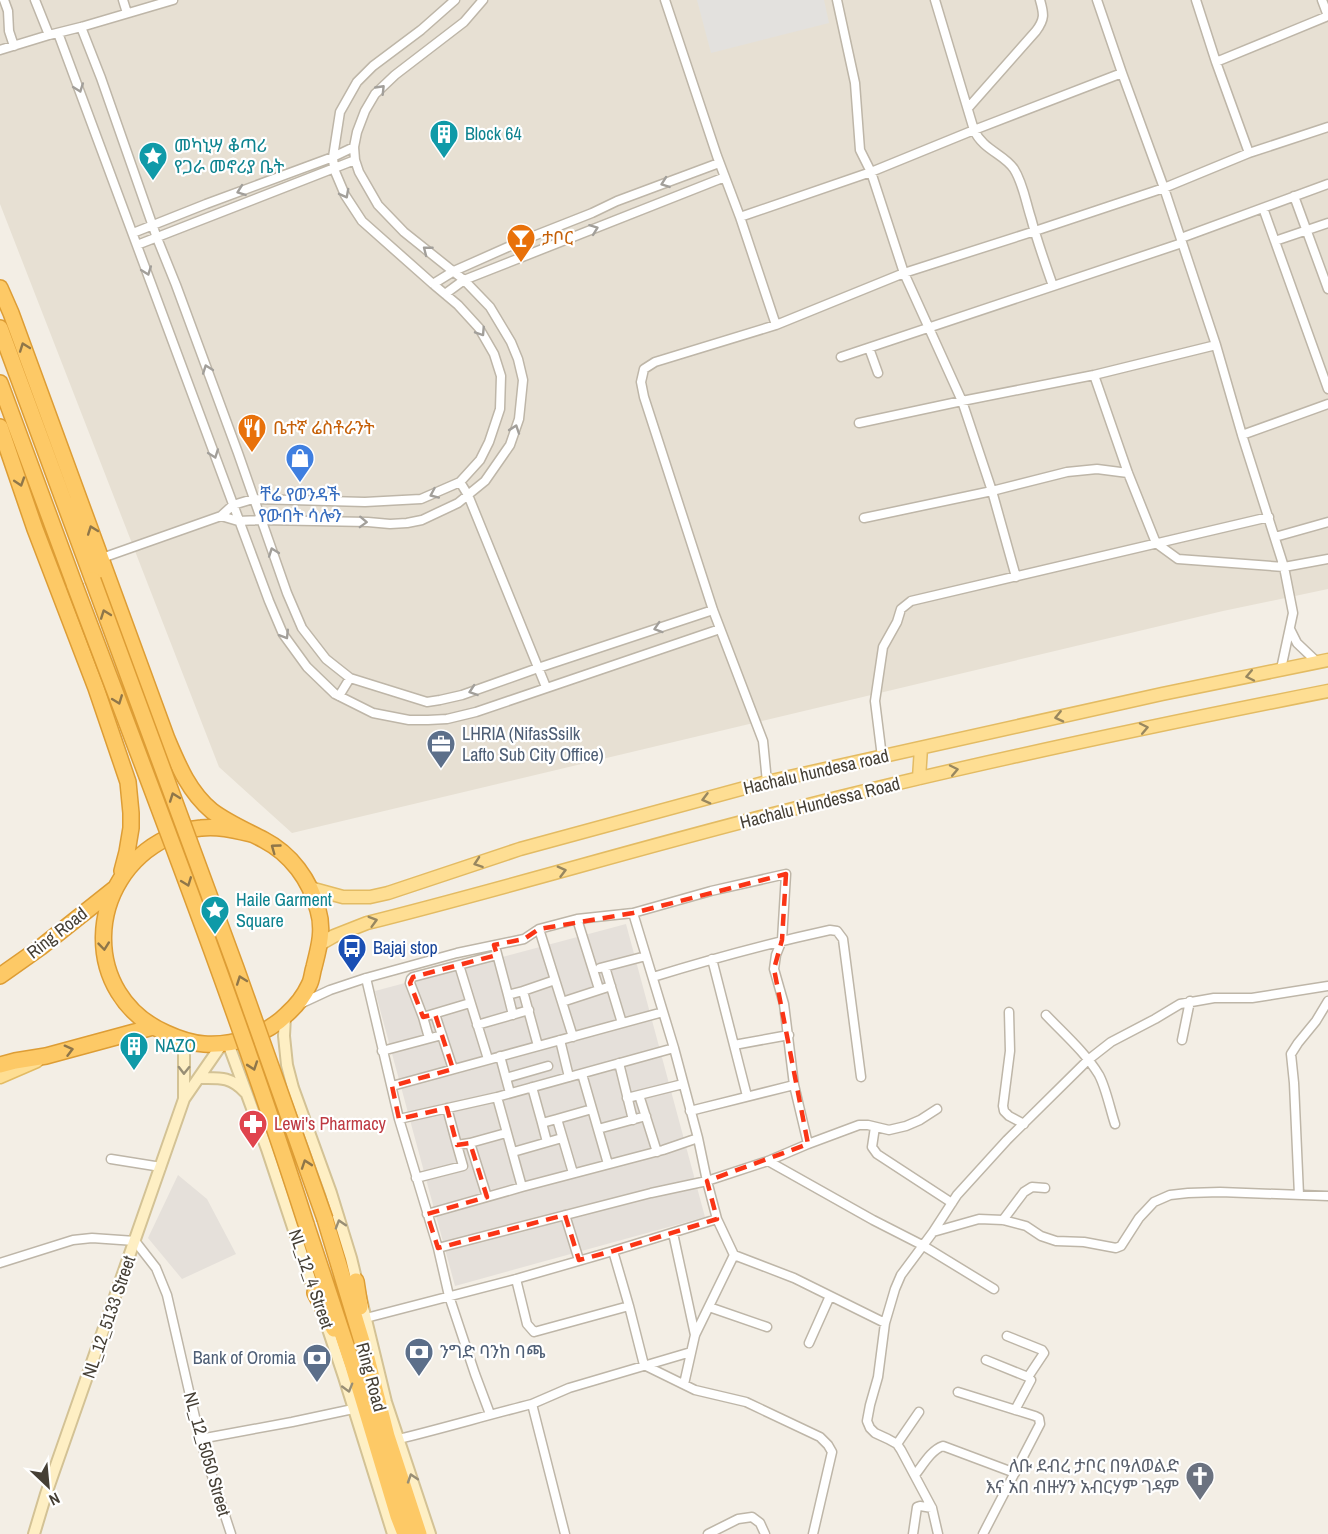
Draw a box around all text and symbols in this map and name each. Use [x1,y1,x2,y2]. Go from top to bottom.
one-way arrow [72,82,84,93]
one-way arrow [373,86,384,97]
building icon: Block 64 [428,118,460,160]
place label: Block 64 [465,121,522,146]
place label: መካኒሣ ቆጣሪ የጋራ መኖሪያ ቤት [174,133,284,179]
place icon: መካኒሣ ቆጣሪ የጋራ መኖሪያ ቤት [137,140,169,182]
one-way arrow [660,176,671,189]
one-way arrow [236,184,247,196]
one-way arrow [338,188,350,199]
bar icon: ታቦር [505,222,537,264]
one-way arrow [588,224,599,236]
place label: ታቦር [542,225,573,250]
one-way arrow [422,246,433,257]
one-way arrow [140,265,152,276]
one-way arrow [473,326,484,337]
one-way arrow [19,343,31,354]
one-way arrow [201,364,214,375]
restaurant icon: ቤተኛ ሬስቶራንት [236,412,268,454]
place label: ቤተኛ ሬስቶራንት [273,415,375,440]
one-way arrow [508,424,521,435]
shop icon: ቸሬ የወንዳች የውበት ሳሎን [284,442,316,484]
one-way arrow [207,448,220,459]
one-way arrow [12,476,25,487]
place label: ቸሬ የወንዳች የውበት ሳሎን [258,482,342,528]
one-way arrow [430,486,441,498]
one-way arrow [358,516,367,528]
one-way arrow [86,526,99,536]
one-way arrow [267,547,280,558]
one-way arrow [100,609,113,620]
one-way arrow [653,621,664,633]
one-way arrow [278,629,290,639]
one-way arrow [1245,669,1255,682]
one-way arrow [468,684,479,697]
one-way arrow [111,694,123,705]
one-way arrow [1055,710,1065,723]
place label: LHRIA (NifasSsilk Lafto Sub City Office) [462,721,604,767]
one-way arrow [1139,723,1149,736]
office icon: LHRIA (NifasSsilk Lafto Sub City Office) [425,728,457,770]
street label: Hachalu hundesa road [741,743,891,800]
one-way arrow [949,765,959,778]
street label: Hachalu Hundessa Road [737,771,903,834]
one-way arrow [169,792,181,803]
one-way arrow [701,792,712,804]
one-way arrow [271,844,282,855]
one-way arrow [473,855,484,868]
one-way arrow [556,866,567,878]
one-way arrow [179,877,192,887]
place label: Haile Garment Square [236,887,332,933]
place icon: Haile Garment Square [199,894,231,936]
street label: Ring Road [21,901,92,964]
one-way arrow [368,916,378,929]
bus stop icon: Bajaj stop [336,932,368,974]
place label: Bajaj stop [373,935,438,960]
one-way arrow [97,942,110,951]
one-way arrow [235,975,248,986]
building icon: NAZO [118,1030,150,1072]
place label: NAZO [155,1033,196,1058]
one-way arrow [64,1045,74,1058]
one-way arrow [246,1060,259,1071]
one-way arrow [178,1066,190,1075]
pharmacy icon: Lewi's Pharmacy [237,1108,269,1150]
place label: Lewi's Pharmacy [274,1111,387,1136]
one-way arrow [301,1159,313,1170]
one-way arrow [335,1219,347,1230]
street label: NL_12_4 Street [283,1226,340,1332]
street label: NL_12_5133 Street [76,1252,141,1381]
bank icon: ንግድ ባንከ ባጫ [403,1336,435,1378]
place label: ንግድ ባንከ ባጫ [440,1339,546,1364]
street label: Ring Road [350,1340,393,1414]
bank icon: Bank of Oromia [301,1342,333,1384]
place label: Bank of Oromia [193,1345,296,1370]
one-way arrow [341,1382,353,1393]
street label: NL_12_5050 Street [178,1389,237,1519]
place label: ለቡ ደብረ ታቦር በዓለወልድ እና አበ ብዙሃን አብርሃም ገዳም [985,1453,1179,1499]
north arrow [18,1456,78,1516]
church icon: ለቡ ደብረ ታቦር በዓለወልድ እና አበ ብዙሃን አብርሃም ገዳም [1184,1460,1216,1502]
one-way arrow [407,1473,419,1484]
text: N [45,1488,64,1511]

